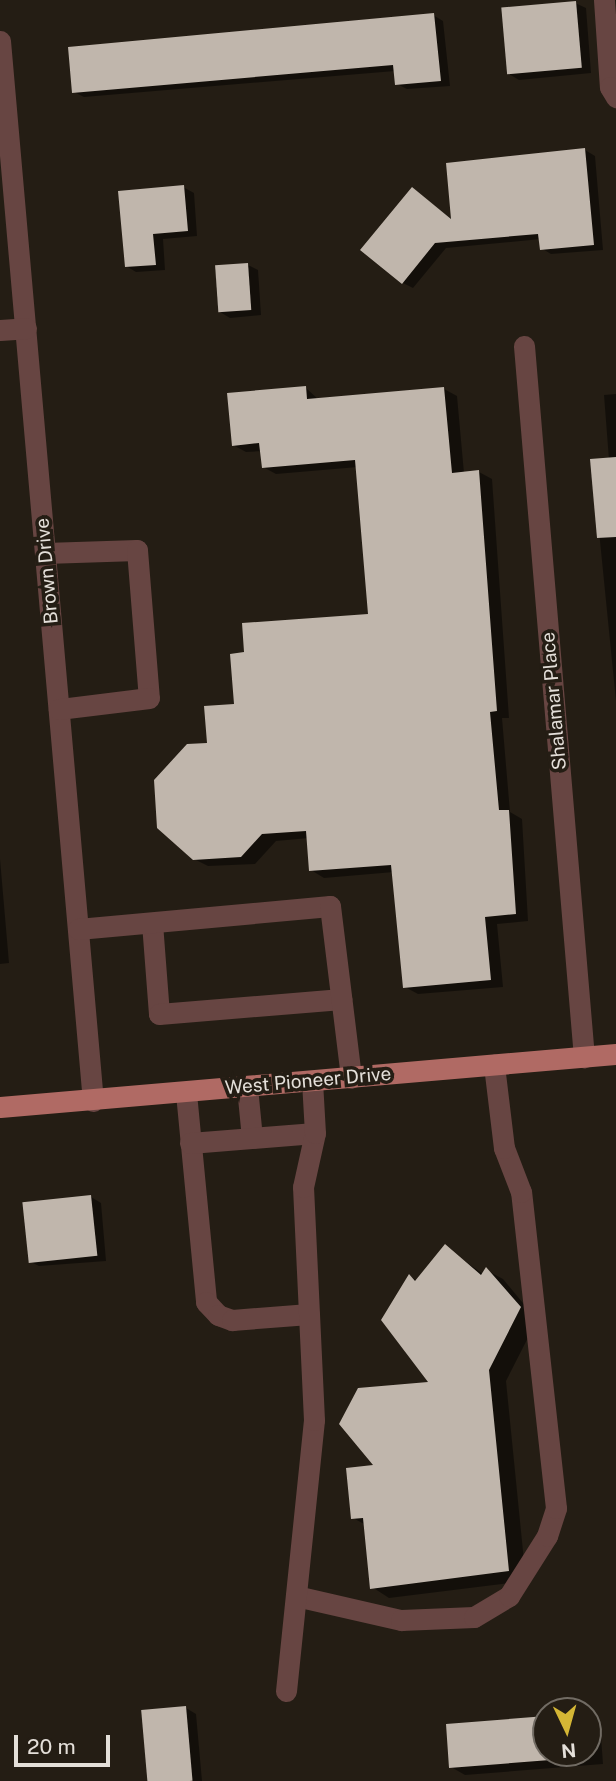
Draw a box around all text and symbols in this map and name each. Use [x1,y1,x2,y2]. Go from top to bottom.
street label: Brown Drive [31,517,63,625]
street label: Shalamar Place [537,631,571,771]
street label: West Pioneer Drive [224,1062,392,1100]
north arrow [532,1697,602,1767]
scale bar [18,1722,114,1766]
text: 20 m [27,1734,76,1759]
text: N [560,1739,577,1763]

